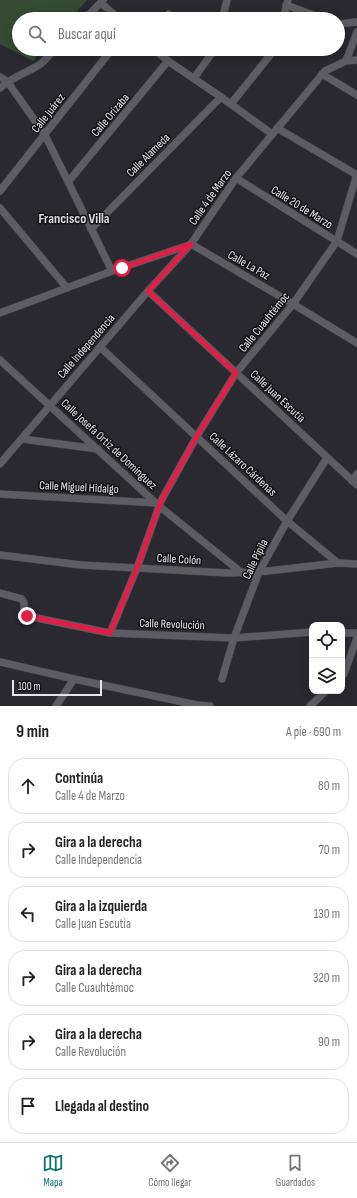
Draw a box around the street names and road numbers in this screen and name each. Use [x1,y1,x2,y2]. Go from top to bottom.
street label: Calle Juárez [28,90,69,136]
street label: Calle Orizaba [88,90,133,140]
street label: Calle Alameda [123,130,174,180]
street label: Calle 4 de Marzo [186,167,235,228]
street label: Calle 20 de Marzo [268,183,335,232]
street label: Calle La Paz [225,247,273,284]
street label: Calle Cuauhtémoc [236,289,293,355]
street label: Calle Independencia [54,311,119,382]
street label: Calle Juan Escutia [247,367,309,426]
street label: Calle Josefa Ortiz de Domínguez [57,396,160,493]
street label: Calle Lázaro Cárdenas [206,429,280,500]
street label: Calle Miguel Hidalgo [39,478,119,497]
street label: Calle Pípila [239,536,272,582]
street label: Calle Colón [156,551,202,568]
street label: Calle Revolución [139,616,205,633]

